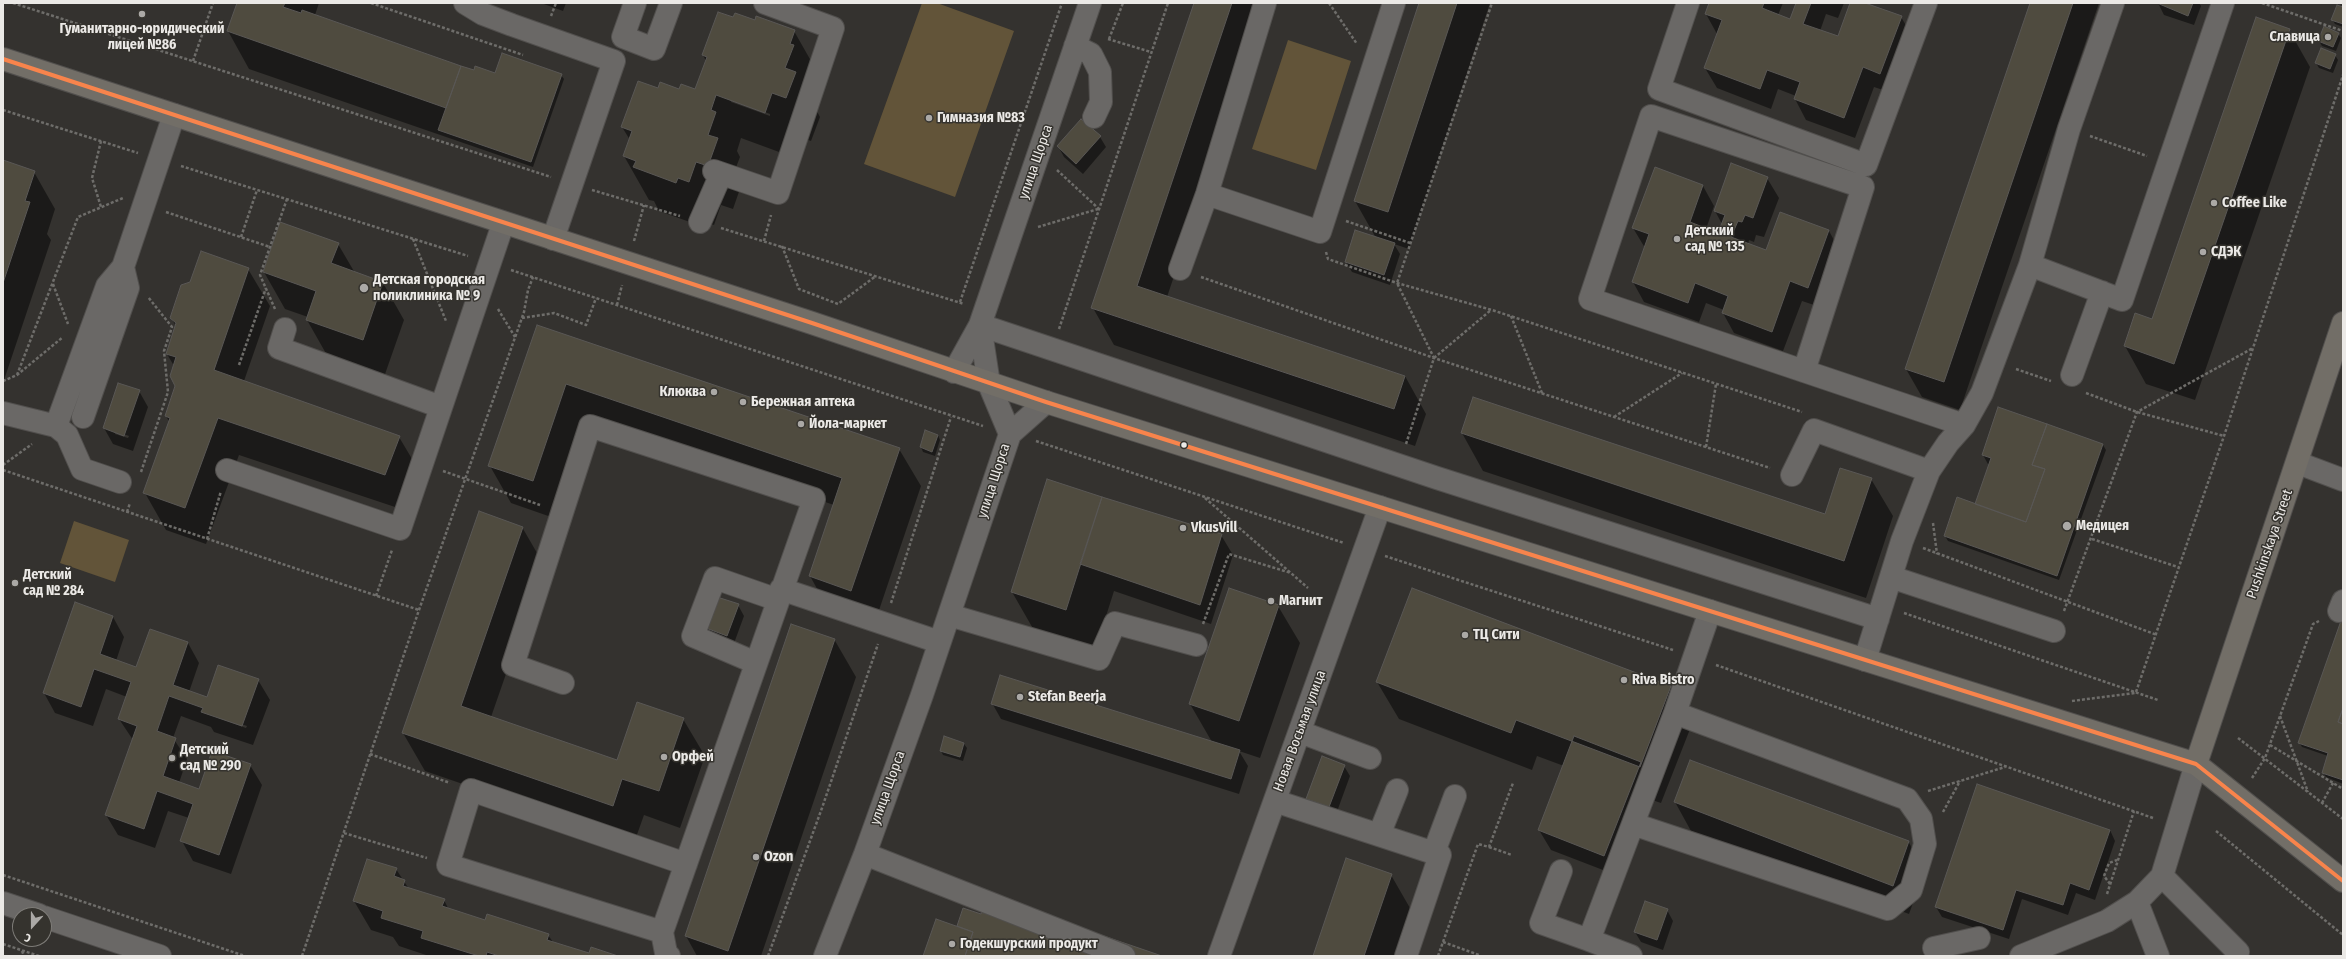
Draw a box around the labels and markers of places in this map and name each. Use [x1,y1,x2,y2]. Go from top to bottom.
marker: Гуманитарно-юридический лицей №86 [137,9,147,19]
place label: Гуманитарно-юридический лицей №86 [60,21,224,54]
place label: Славица [2269,29,2320,45]
marker: Славица [2323,32,2333,42]
place label: Гимназия №83 [937,110,1025,126]
marker: Гимназия №83 [924,113,934,123]
place label: Coffee Like [2222,195,2287,211]
marker: Coffee Like [2209,198,2219,208]
place label: Детский сад № 135 [1685,223,1745,256]
marker: Детский сад № 135 [1672,234,1682,244]
place label: СДЭК [2211,244,2241,260]
marker: СДЭК [2198,247,2208,257]
place label: Детская городская поликлиника № 9 [373,272,485,304]
marker: Детская городская поликлиника № 9 [358,282,370,294]
place label: Клюква [660,384,706,400]
marker: Клюква [709,387,719,397]
place label: Бережная аптека [751,394,855,410]
marker: Бережная аптека [738,397,748,407]
place label: Йола-маркет [809,416,887,432]
marker: Йола-маркет [796,419,806,429]
unlabelled marker [1179,440,1189,450]
place label: Медицея [2076,518,2129,534]
place label: VkusVill [1191,520,1237,536]
marker: Медицея [2061,520,2073,532]
marker: VkusVill [1178,523,1188,533]
place label: Детский сад № 284 [23,567,84,600]
marker: Детский сад № 284 [10,578,20,588]
place label: Магнит [1279,593,1322,609]
marker: Магнит [1266,596,1276,606]
place label: ТЦ Сити [1473,627,1520,643]
marker: ТЦ Сити [1460,630,1470,640]
place label: Riva Bistro [1632,672,1694,688]
marker: Riva Bistro [1619,675,1629,685]
place label: Stefan Beerja [1028,689,1106,705]
marker: Stefan Beerja [1015,692,1025,702]
place label: Детский сад № 290 [180,742,241,774]
place label: Орфей [672,749,714,765]
marker: Орфей [659,752,669,762]
marker: Детский сад № 290 [167,753,177,763]
place label: Ozon [764,849,793,865]
marker: Ozon [751,852,761,862]
place label: Годекшурский продукт [960,936,1098,952]
marker: Годекшурский продукт [947,939,957,949]

